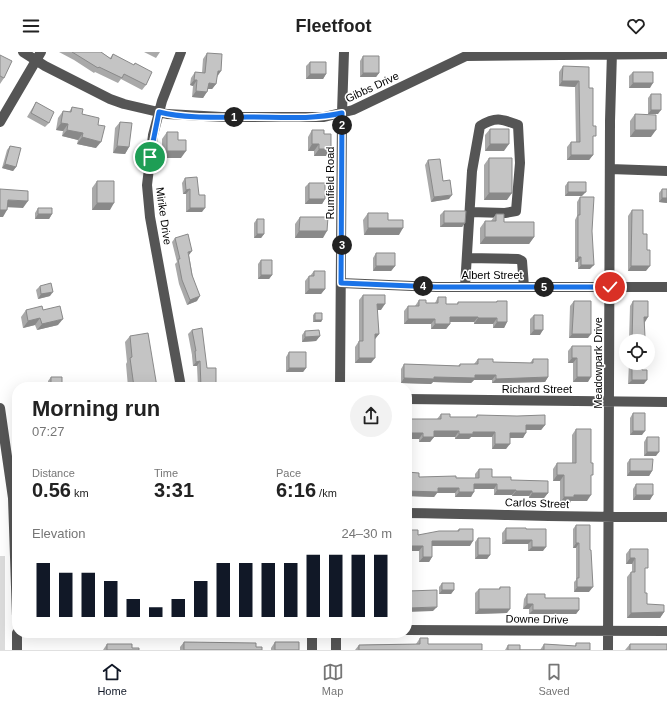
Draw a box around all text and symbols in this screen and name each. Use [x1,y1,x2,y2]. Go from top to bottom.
icon: menu [20,15,42,37]
icon: heart [625,15,647,37]
text: Fleetfoot [296,16,372,36]
street label: Gibbs Drive [343,69,401,105]
pin: 1 [224,107,244,127]
text: 1 [231,111,237,123]
pin: 2 [332,115,352,135]
text: 2 [339,119,345,131]
pin [133,140,167,174]
icon: arrive [139,146,161,168]
street label: Rumfield Road [324,147,336,219]
street label: Mirike Drive [154,186,174,246]
pin: 3 [332,235,352,255]
text: 3 [339,239,345,251]
street label: Albert Street [461,269,523,281]
pin [593,270,627,304]
pin: 4 [413,276,433,296]
icon: check [599,276,621,298]
pin: 5 [534,277,554,297]
text: 4 [420,280,426,292]
text: 5 [541,281,547,293]
street label: Meadowpark Drive [592,317,604,409]
map controls [619,334,655,370]
button: locate [619,334,655,370]
street label: Richard Street [502,383,572,395]
button: share [350,395,392,437]
text: Morning run [32,396,160,421]
text: 07:27 [32,424,65,439]
text: Distance [32,467,75,479]
text: Time [154,467,178,479]
text: Pace [276,467,301,479]
text: 0.56 [32,479,71,501]
text: 3:31 [154,479,194,501]
text: 6:16 [276,479,316,501]
text: km [71,487,89,499]
text: /km [316,487,337,499]
street label: Carlos Street [505,496,569,510]
text: Elevation [32,526,85,541]
text: 24–30 m [341,526,392,541]
street label: Downe Drive [505,612,569,626]
tab: Home [97,661,127,697]
tab: Map [322,661,344,697]
tab: Saved [538,661,570,697]

